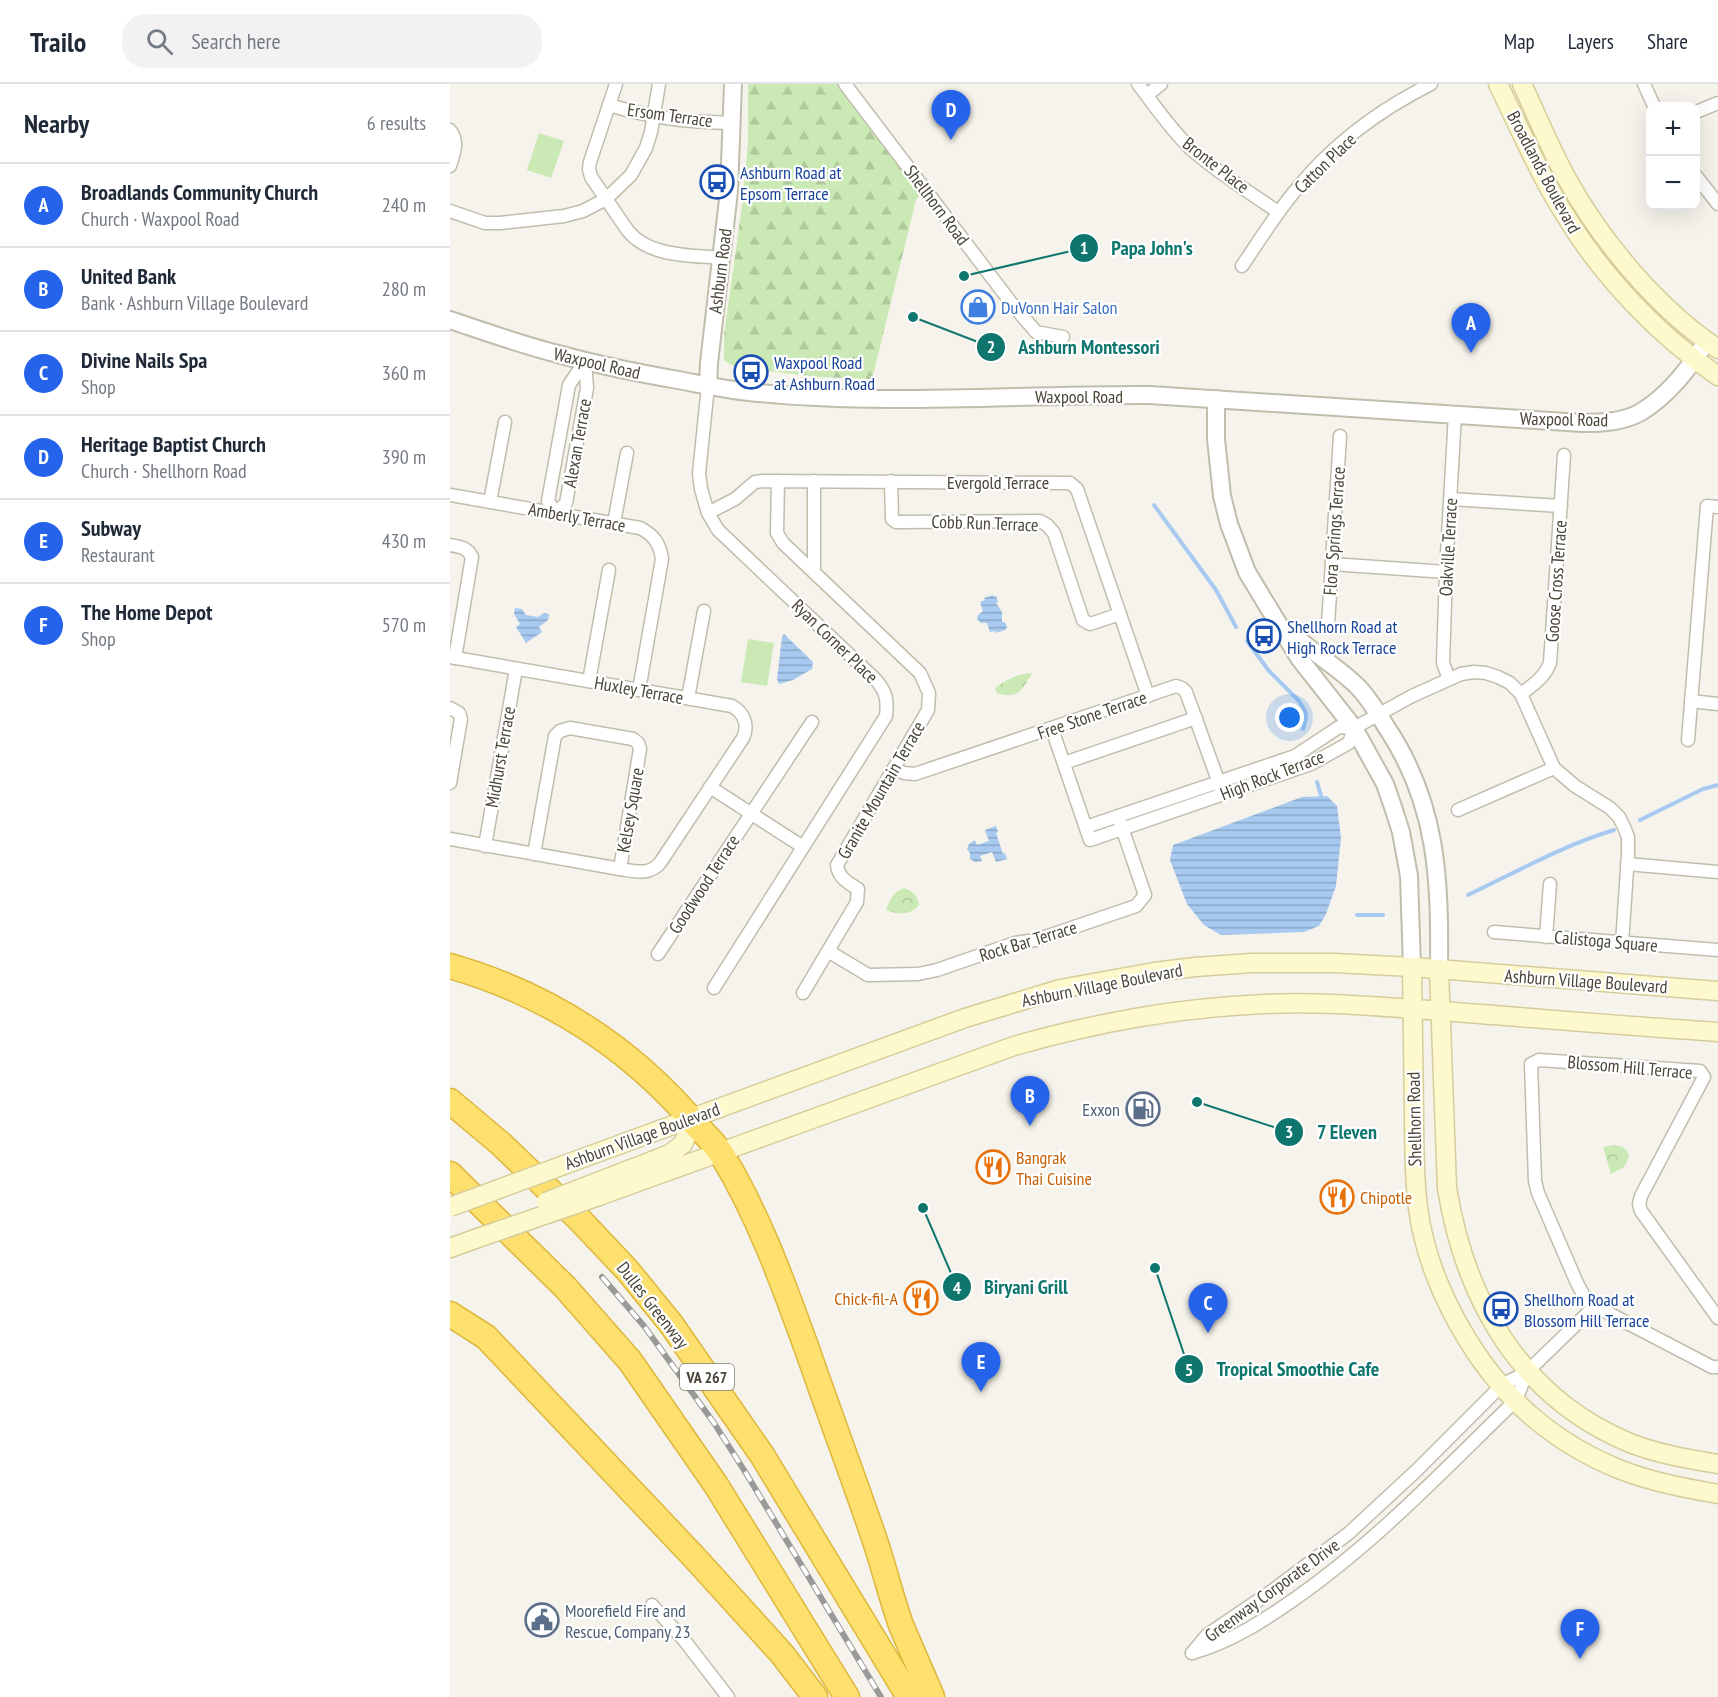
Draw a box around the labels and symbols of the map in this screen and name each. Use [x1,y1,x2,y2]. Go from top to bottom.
pin: D [932,91,970,140]
street label: Ersom Terrace [626,98,714,132]
street label: Broadlands Boulevard [1502,107,1586,237]
street label: Catton Place [1289,128,1361,198]
street label: Bronte Place [1178,132,1254,198]
street label: Shellhorn Road [899,160,975,250]
place label: Ashburn Road at Epsom Terrace [740,161,842,205]
bus stop icon: Ashburn Road at Epsom Terrace [699,164,735,200]
street label: Ashburn Road [703,227,737,315]
callout: Papa John's [1069,229,1204,267]
text: Papa John's [1111,235,1193,261]
text: 1 [1080,236,1088,259]
shop icon: DuVonn Hair Salon [960,289,996,325]
place label: DuVonn Hair Salon [1001,296,1117,319]
pin: A [1452,304,1490,353]
callout: Ashburn Montessori [976,328,1171,366]
text: Ashburn Montessori [1017,334,1160,360]
text: 2 [987,335,995,358]
street label: Waxpool Road [551,342,643,384]
place label: Waxpool Road at Ashburn Road [774,351,875,395]
bus stop icon: Waxpool Road at Ashburn Road [733,354,769,390]
street label: Waxpool Road [1035,385,1123,408]
street label: Alexan Terrace [558,397,596,489]
street label: Waxpool Road [1520,407,1608,431]
street label: Flora Springs Terrace [1318,466,1350,596]
street label: Evergold Terrace [947,471,1049,494]
street label: Amberly Terrace [527,497,627,537]
street label: Oakville Terrace [1434,497,1462,597]
street label: Cobb Run Terrace [931,510,1039,536]
street label: Goose Cross Terrace [1540,519,1572,643]
street label: Ryan Corner Place [787,594,883,688]
place label: Shellhorn Road at High Rock Terrace [1287,615,1398,659]
bus stop icon: Shellhorn Road at High Rock Terrace [1246,618,1282,654]
street label: Huxley Terrace [593,671,685,709]
street label: Free Stone Terrace [1034,686,1150,744]
your location [1275,703,1304,732]
street label: Midhurst Terrace [480,705,520,809]
street label: Granite Mountain Terrace [832,717,930,863]
street label: High Rock Terrace [1217,745,1327,805]
street label: Kelsey Square [611,766,649,854]
street label: Goodwood Terrace [663,830,745,938]
street label: Rock Bar Terrace [976,915,1080,967]
street label: Calistoga Square [1553,925,1659,957]
street label: Ashburn Village Boulevard [1020,958,1184,1012]
street label: Ashburn Village Boulevard [1504,964,1668,998]
street label: Blossom Hill Terrace [1567,1050,1693,1084]
street label: Shellhorn Road [1402,1072,1426,1166]
pin: B [1010,1076,1050,1126]
fuel station icon: Exxon [1125,1091,1161,1127]
street label: Ashburn Village Boulevard [561,1097,723,1175]
place label: Exxon [1082,1098,1120,1121]
callout: 7 Eleven [1274,1113,1389,1151]
text: 7 Eleven [1317,1119,1377,1145]
text: 3 [1285,1120,1293,1143]
place label: Bangrak Thai Cuisine [1016,1146,1092,1190]
restaurant icon: Bangrak Thai Cuisine [975,1149,1011,1185]
restaurant icon: Chipotle [1319,1179,1355,1215]
place label: Chipotle [1360,1186,1412,1209]
street label: Dulles Greenway [612,1257,694,1353]
callout: Biryani Grill [942,1268,1080,1306]
text: Biryani Grill [984,1274,1068,1300]
text: 4 [953,1276,962,1299]
restaurant icon: Chick-fil-A [903,1280,939,1316]
pin: C [1188,1284,1227,1333]
place label: Chick-fil-A [834,1287,898,1310]
place label: Shellhorn Road at Blossom Hill Terrace [1524,1288,1649,1332]
bus stop icon: Shellhorn Road at Blossom Hill Terrace [1483,1291,1519,1327]
pin: E [962,1342,1000,1392]
callout: Tropical Smoothie Cafe [1174,1350,1392,1388]
text: Tropical Smoothie Cafe [1217,1356,1379,1382]
text: 5 [1185,1358,1193,1381]
road number: VA 267 [680,1364,734,1390]
street label: Greenway Corporate Drive [1200,1533,1344,1647]
place label: Moorefield Fire and Rescue, Company 23 [565,1599,691,1643]
public building icon: Moorefield Fire and Rescue, Company 23 [524,1602,560,1638]
pin: F [1560,1610,1600,1659]

